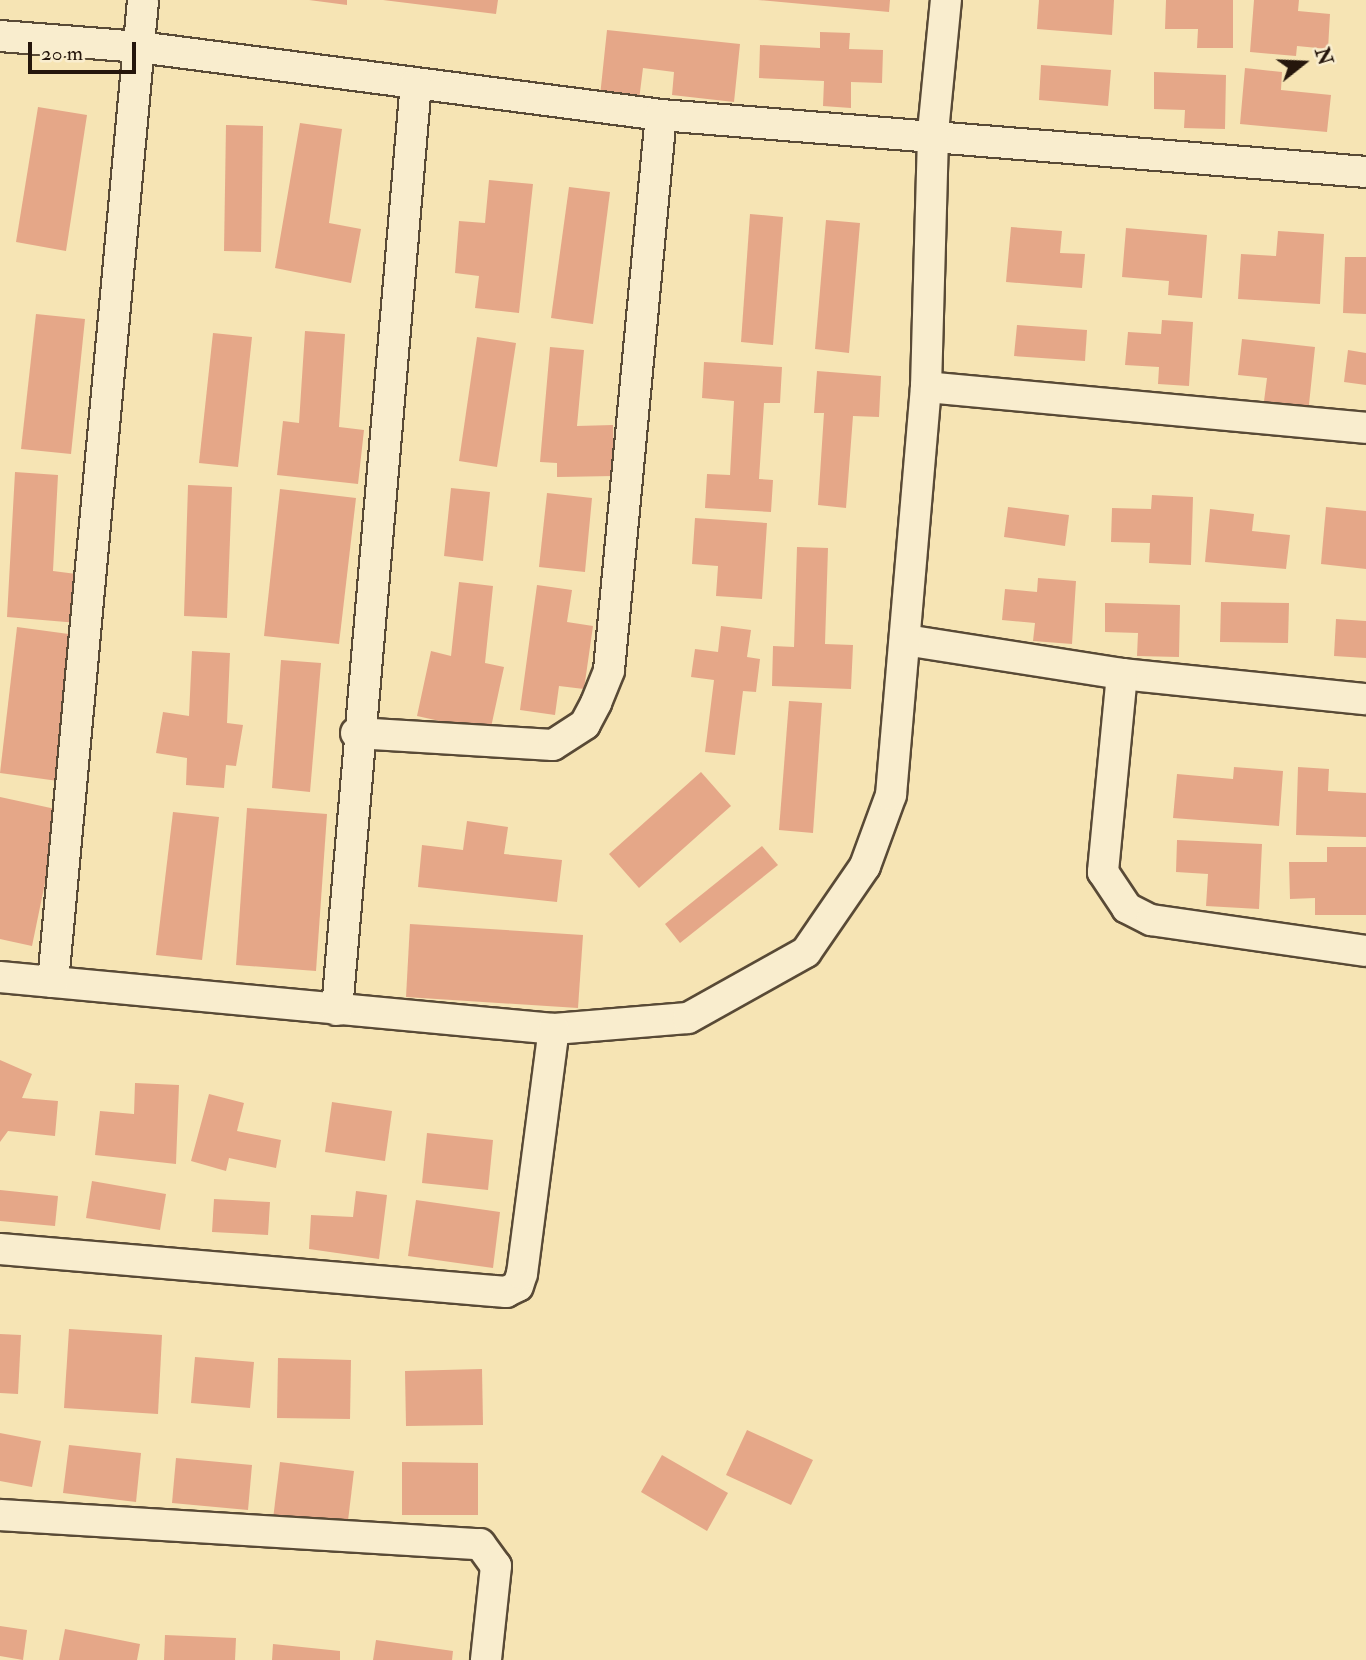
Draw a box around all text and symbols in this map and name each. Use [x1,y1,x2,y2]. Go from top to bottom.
scale bar [32,28,140,72]
north arrow [1268,28,1338,98]
text: 20 m [41,40,83,67]
text: N [1309,45,1337,68]

